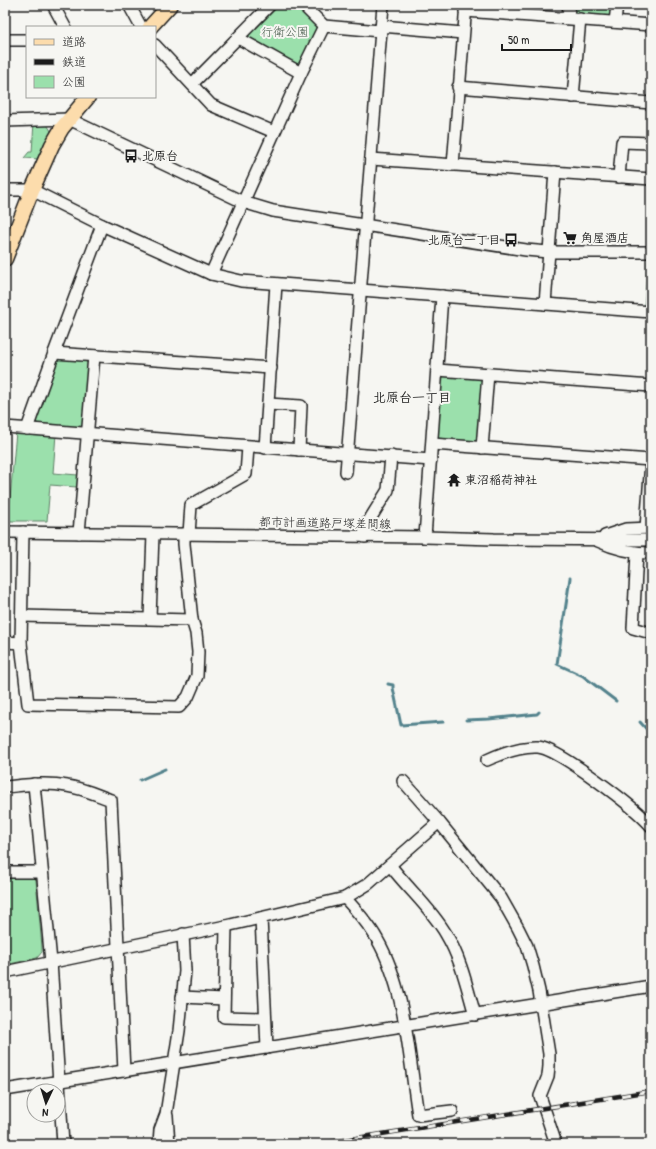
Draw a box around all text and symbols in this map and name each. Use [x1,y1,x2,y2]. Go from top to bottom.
park label: 行衛公園 [261,23,309,40]
legend [26,26,156,98]
scale bar [502,26,571,52]
text: 50 m [508,31,529,48]
text: 道路 [62,33,86,50]
text: 鉄道 [62,53,86,70]
text: 公園 [62,73,86,90]
place label: 北原台 [142,147,178,164]
bus stop icon: 北原台 [123,148,139,164]
place label: 角屋酒店 [581,229,629,246]
supermarket icon: 角屋酒店 [562,230,578,246]
place label: 北原台一丁目 [428,231,500,248]
bus stop icon: 北原台一丁目 [503,232,519,248]
district label: 北原台一丁目 [373,388,451,406]
place label: 東沼稲荷神社 [465,471,537,488]
temple icon: 東沼稲荷神社 [446,472,462,488]
street label: 都市計画道路戸塚差間線 [259,513,391,532]
north arrow [26,1083,66,1123]
text: N [42,1106,49,1120]

